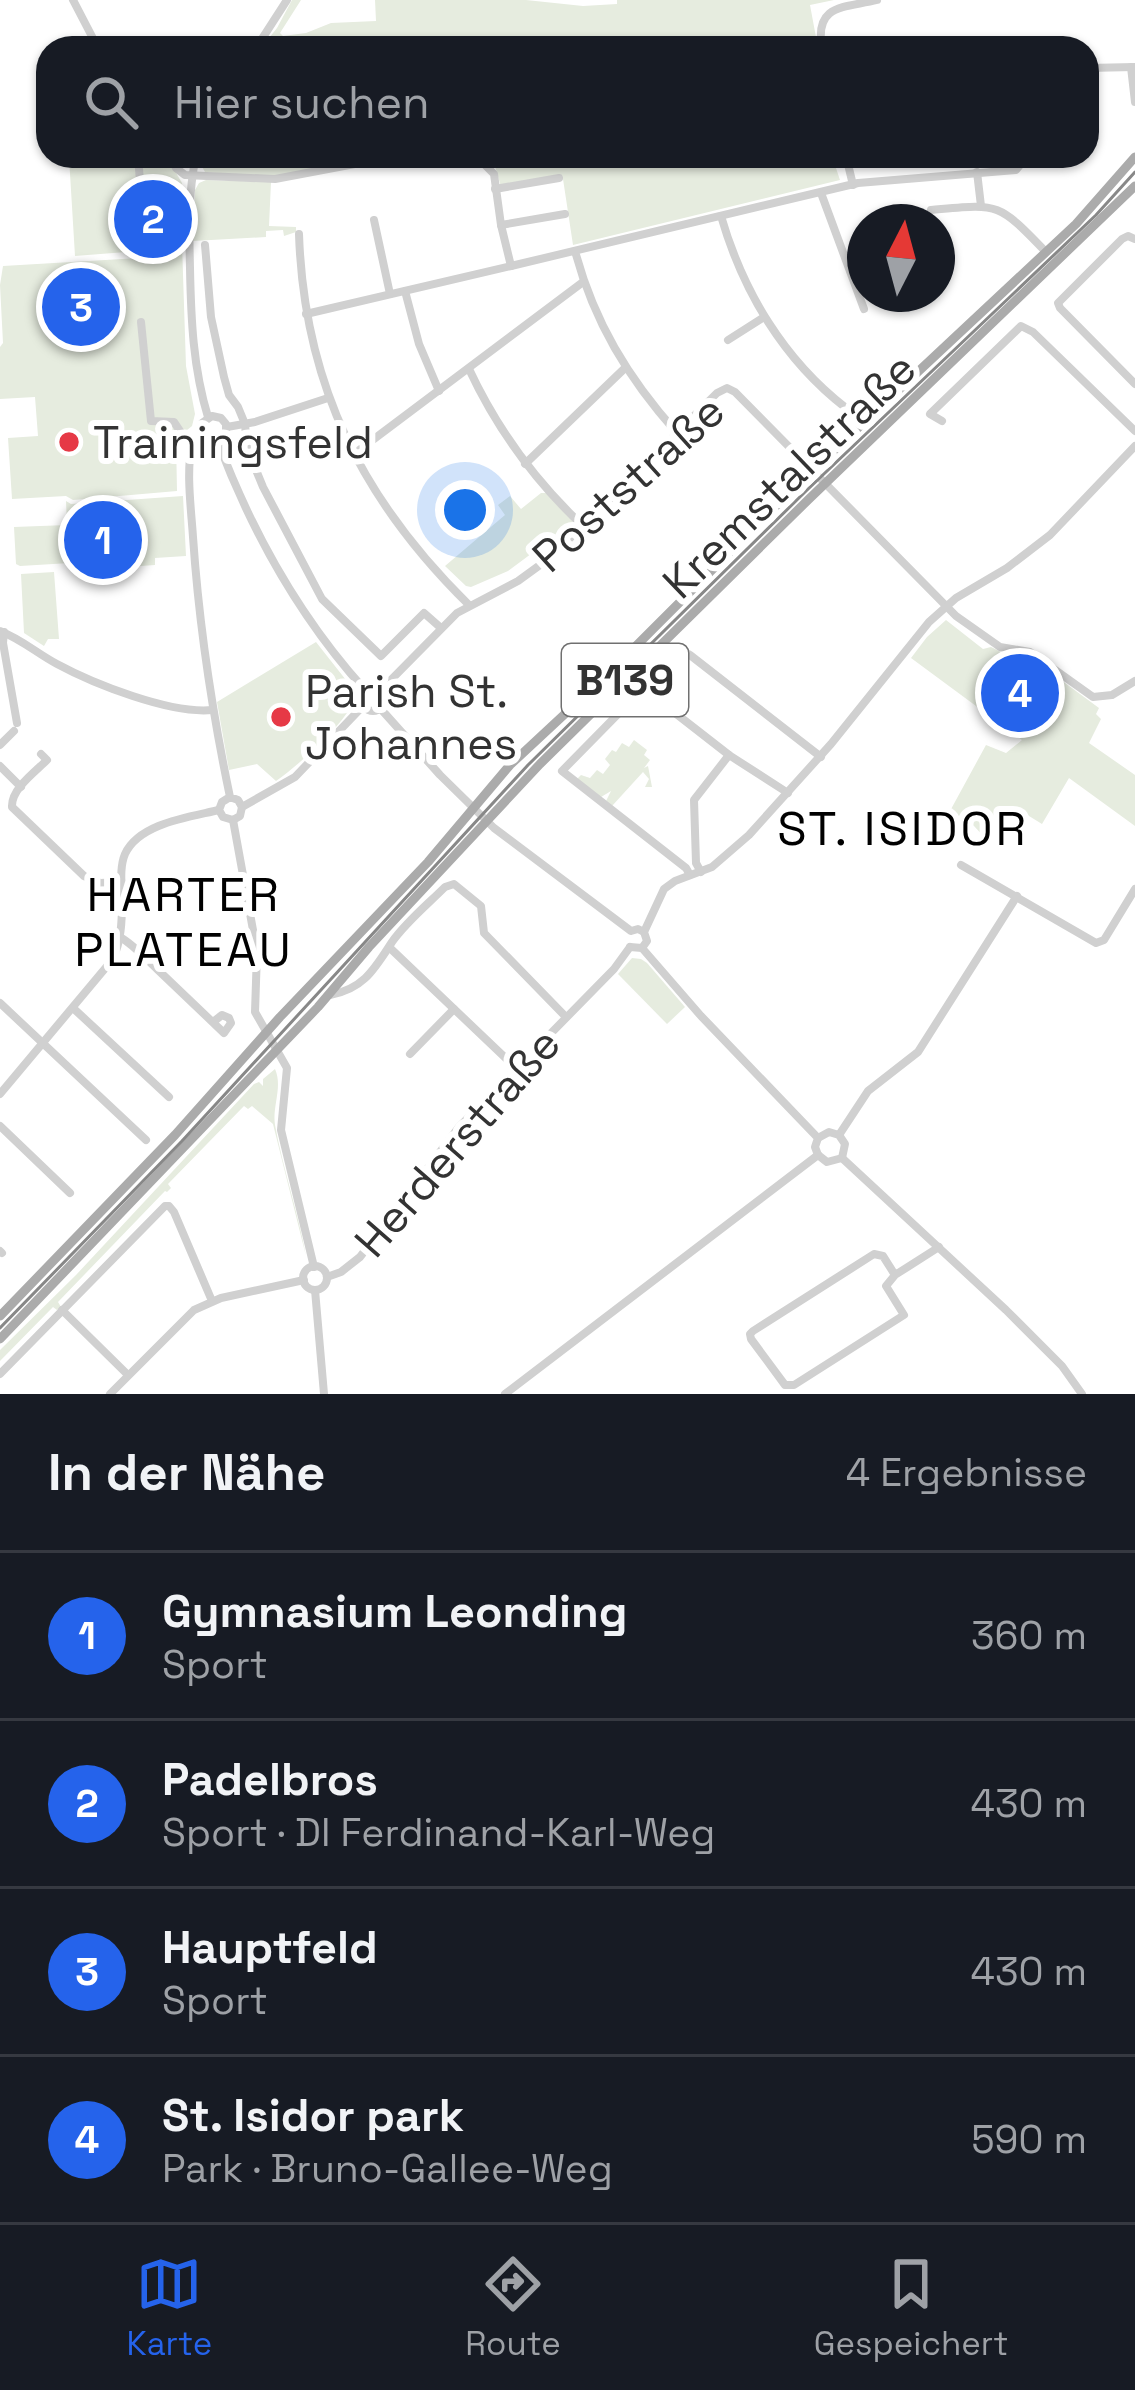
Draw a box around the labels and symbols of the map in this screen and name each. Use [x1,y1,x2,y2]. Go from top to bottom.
pin: 2 [114,174,192,264]
north arrow [847,204,955,312]
pin: 3 [42,262,120,352]
street label: Kremstalstraße [651,340,928,611]
street label: Poststraße [520,382,736,584]
place label: Trainingsfeld [93,414,373,471]
marker: Trainingsfeld [56,429,82,455]
your location [435,480,495,540]
pin: 1 [64,495,142,585]
road number: B139 [562,644,688,716]
pin: 4 [981,648,1059,738]
place label: Parish St. Johannes [305,663,517,772]
marker: Parish St. Johannes [268,704,294,730]
district label: ST. ISIDOR [777,798,1029,859]
district label: HARTER PLATEAU [74,864,294,980]
street label: Herderstraße [342,1016,572,1269]

